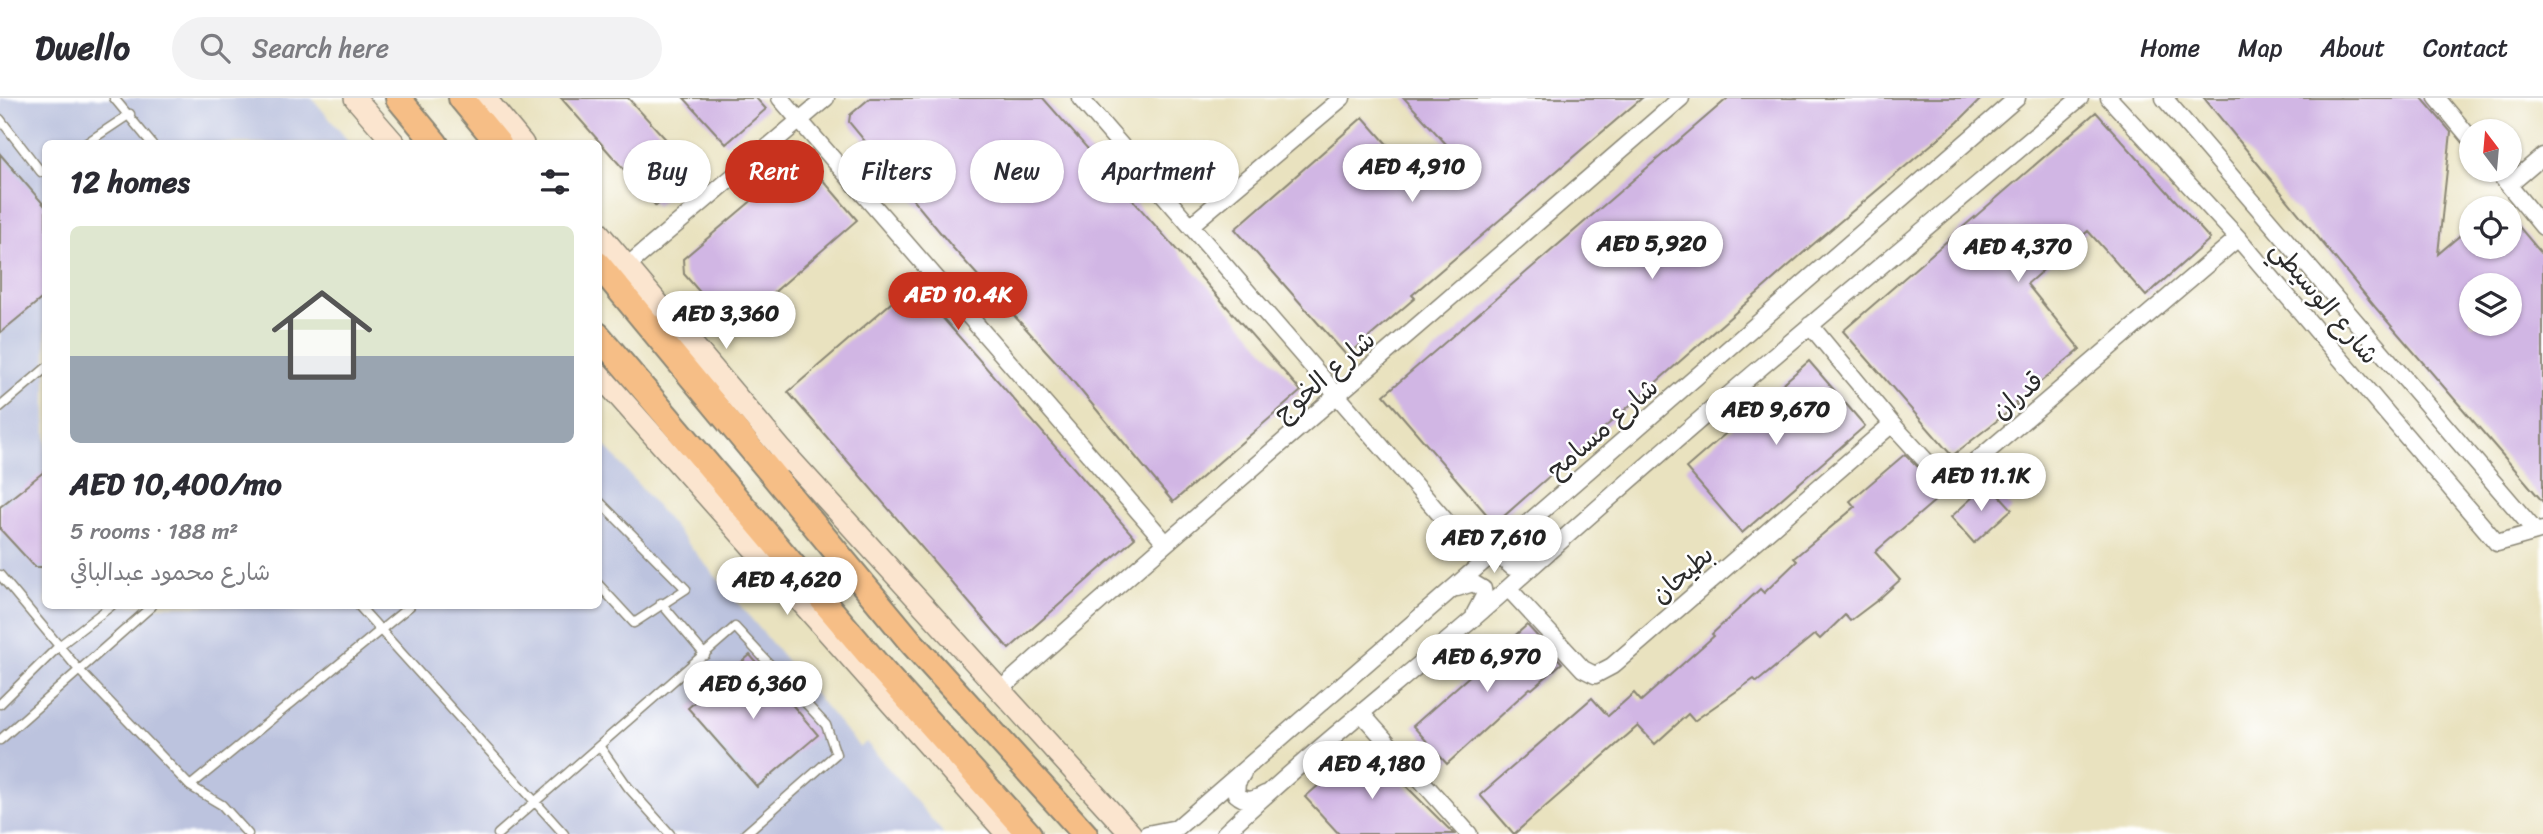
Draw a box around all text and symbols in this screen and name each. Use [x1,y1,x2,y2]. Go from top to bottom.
search box [172,17,662,80]
text: Dwello [35,19,130,77]
text: Search here [252,25,389,71]
text: Home [2140,27,2200,69]
text: Map [2238,27,2282,69]
text: About [2320,27,2385,69]
text: Contact [2423,27,2508,69]
icon: search [196,29,234,67]
north arrow [2459,119,2522,182]
map controls [2459,119,2522,336]
chip: Buy [623,140,711,203]
chip: Rent [725,140,824,203]
chip: Filters [838,140,956,203]
chip: New [970,140,1064,203]
chip: Apartment [1078,140,1239,203]
pin: AED 4,910 [1332,144,1492,204]
text: AED 4,910 [1359,146,1465,187]
text: 12 homes [70,155,190,209]
icon: filters [536,163,574,201]
button: locate [2459,196,2522,259]
pin: AED 5,920 [1572,222,1732,281]
text: AED 5,920 [1597,223,1707,264]
pin: AED 4,370 [1938,225,2098,284]
text: AED 4,370 [1964,226,2072,267]
street label: شارع الوسيطي [2259,229,2391,375]
icon: home [259,272,385,398]
pin: AED 10.4K [878,272,1038,332]
button: layers [2459,273,2522,336]
text: AED 10.4K [904,274,1012,315]
pin: AED 3,360 [646,292,806,351]
text: AED 3,360 [673,293,779,334]
street label: شارع الخوج [1262,318,1386,434]
street label: قدران [1980,359,2054,431]
street label: شارع مسامح [1535,365,1669,491]
pin: AED 9,670 [1696,388,1856,447]
text: AED 9,670 [1722,389,1830,430]
pin: AED 11.1K [1901,454,2061,513]
text: AED 11.1K [1932,455,2030,496]
text: AED 10,400/mo [70,457,282,511]
text: 5 rooms · 188 m² [70,511,238,552]
pin: AED 7,610 [1414,516,1574,575]
text: AED 7,610 [1442,517,1546,558]
street label: بطيحان [1639,533,1725,615]
text: شارع محمود عبدالباقي [70,552,270,593]
pin: AED 4,620 [707,558,867,617]
text: AED 4,620 [732,559,842,600]
pin: AED 6,970 [1407,634,1567,694]
text: AED 6,970 [1433,636,1541,677]
pin: AED 6,360 [673,662,833,721]
text: AED 6,360 [699,663,807,704]
pin: AED 4,180 [1292,742,1452,801]
text: AED 4,180 [1319,743,1425,784]

